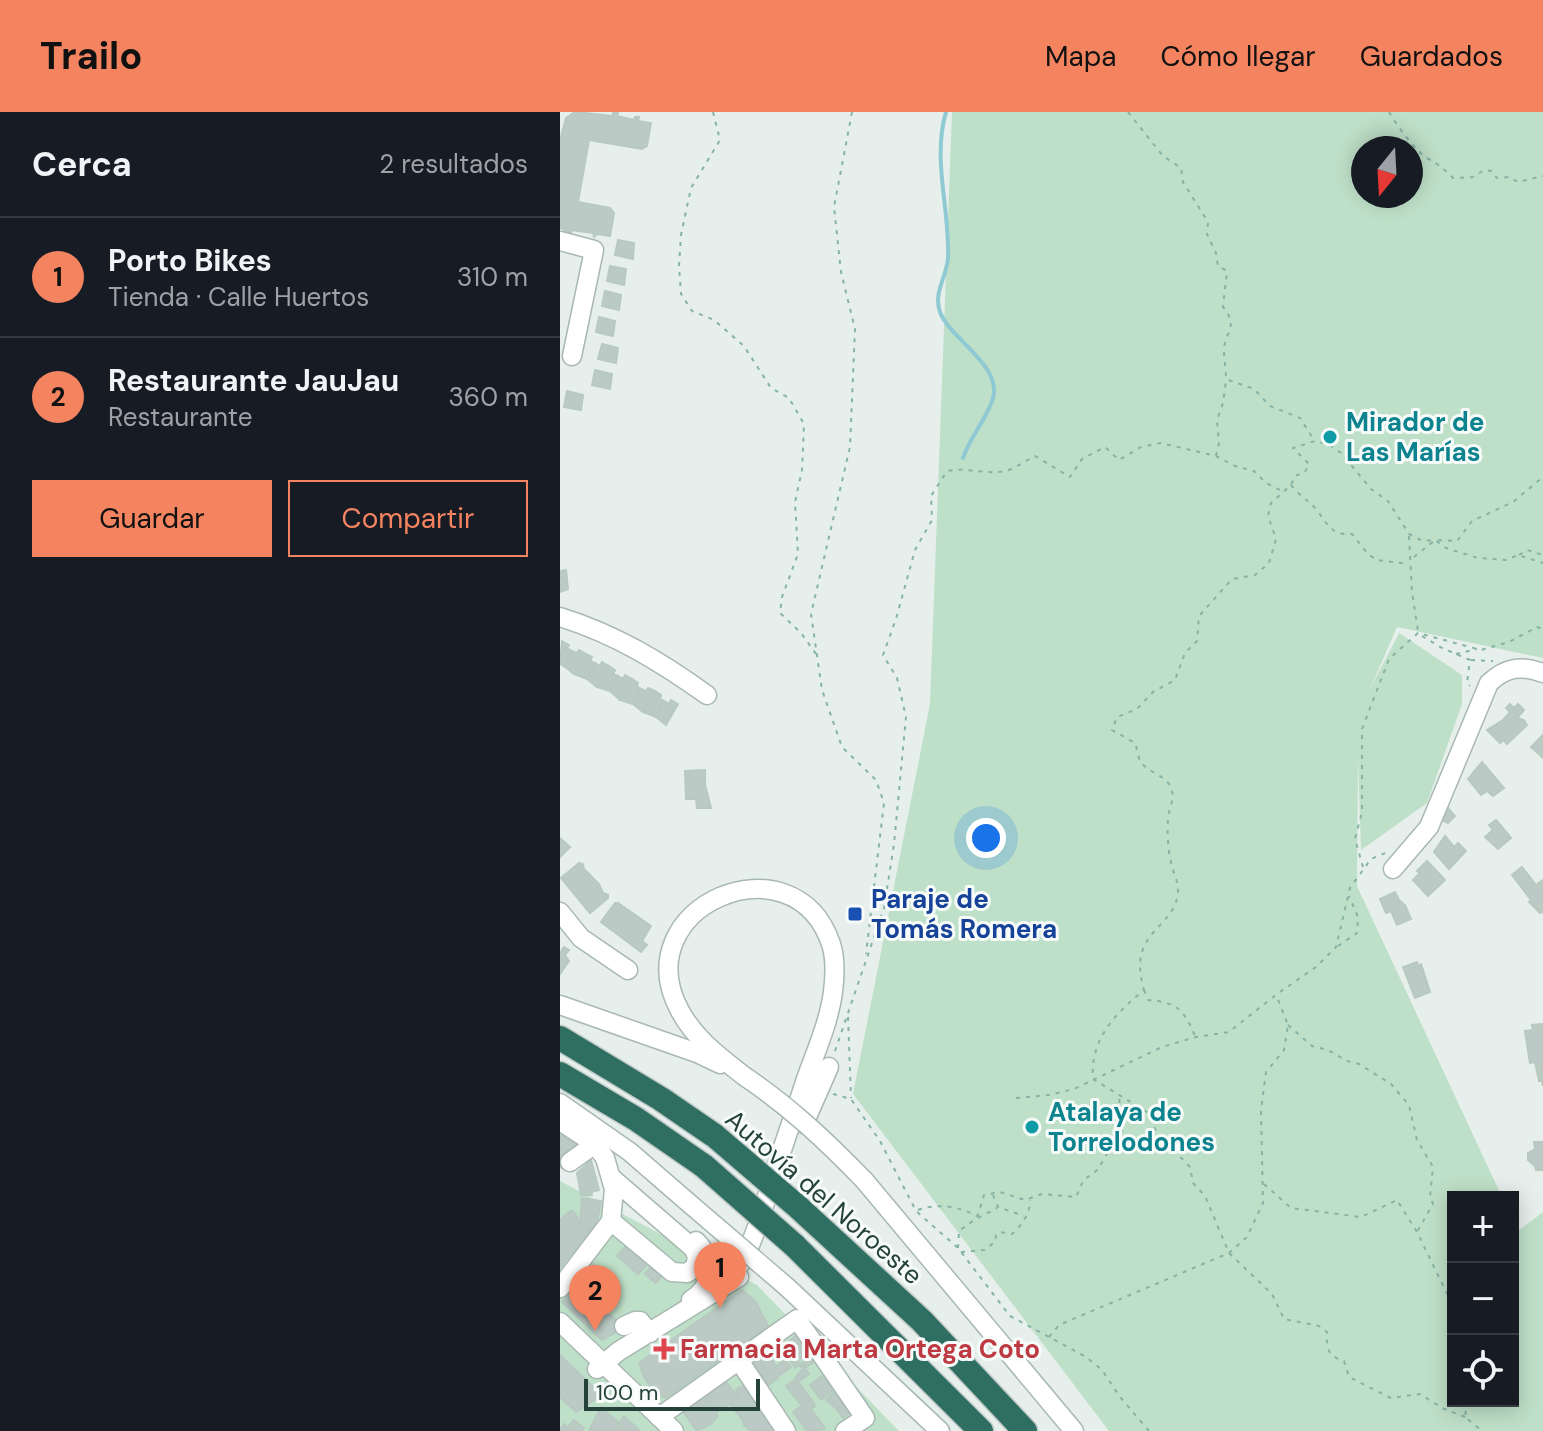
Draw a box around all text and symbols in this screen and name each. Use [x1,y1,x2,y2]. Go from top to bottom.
text: Trailo [40,31,142,81]
text: Mapa [1045,38,1116,75]
text: Cómo llegar [1160,38,1316,75]
text: Guardados [1360,38,1503,75]
north arrow [1351,136,1423,208]
text: Cerca [32,142,132,187]
text: 2 resultados [379,147,528,181]
text: Porto Bikes [108,241,272,280]
text: 1 [53,260,63,294]
text: 310 m [457,260,528,294]
text: Tienda · Calle Huertos [108,280,369,314]
text: Restaurante JauJau [108,361,399,400]
text: 2 [50,380,66,414]
text: 360 m [448,380,528,414]
text: Restaurante [108,400,252,434]
place label: Mirador de Las Marías [1346,405,1484,469]
marker: Mirador de Las Marías [1321,428,1339,446]
button: Guardar [32,480,272,557]
button: Compartir [288,480,528,557]
your location [966,818,1006,858]
place label: Paraje de Tomás Romera [871,882,1057,946]
marker: Paraje de Tomás Romera [846,905,864,923]
place label: Atalaya de Torrelodones [1048,1095,1215,1159]
street label: Autovía del Noroeste [718,1102,930,1292]
marker: Atalaya de Torrelodones [1023,1118,1041,1136]
map controls [1447,1191,1519,1407]
button: + [1447,1191,1519,1263]
pin: 1 [694,1242,746,1308]
button: − [1447,1263,1519,1335]
pin: 2 [569,1265,621,1331]
place label: Farmacia Marta Ortega Coto [680,1332,1040,1366]
button: locate [1447,1335,1519,1407]
marker: Farmacia Marta Ortega Coto [655,1340,673,1358]
scale bar [584,1375,760,1411]
text: 100 m [596,1378,658,1407]

